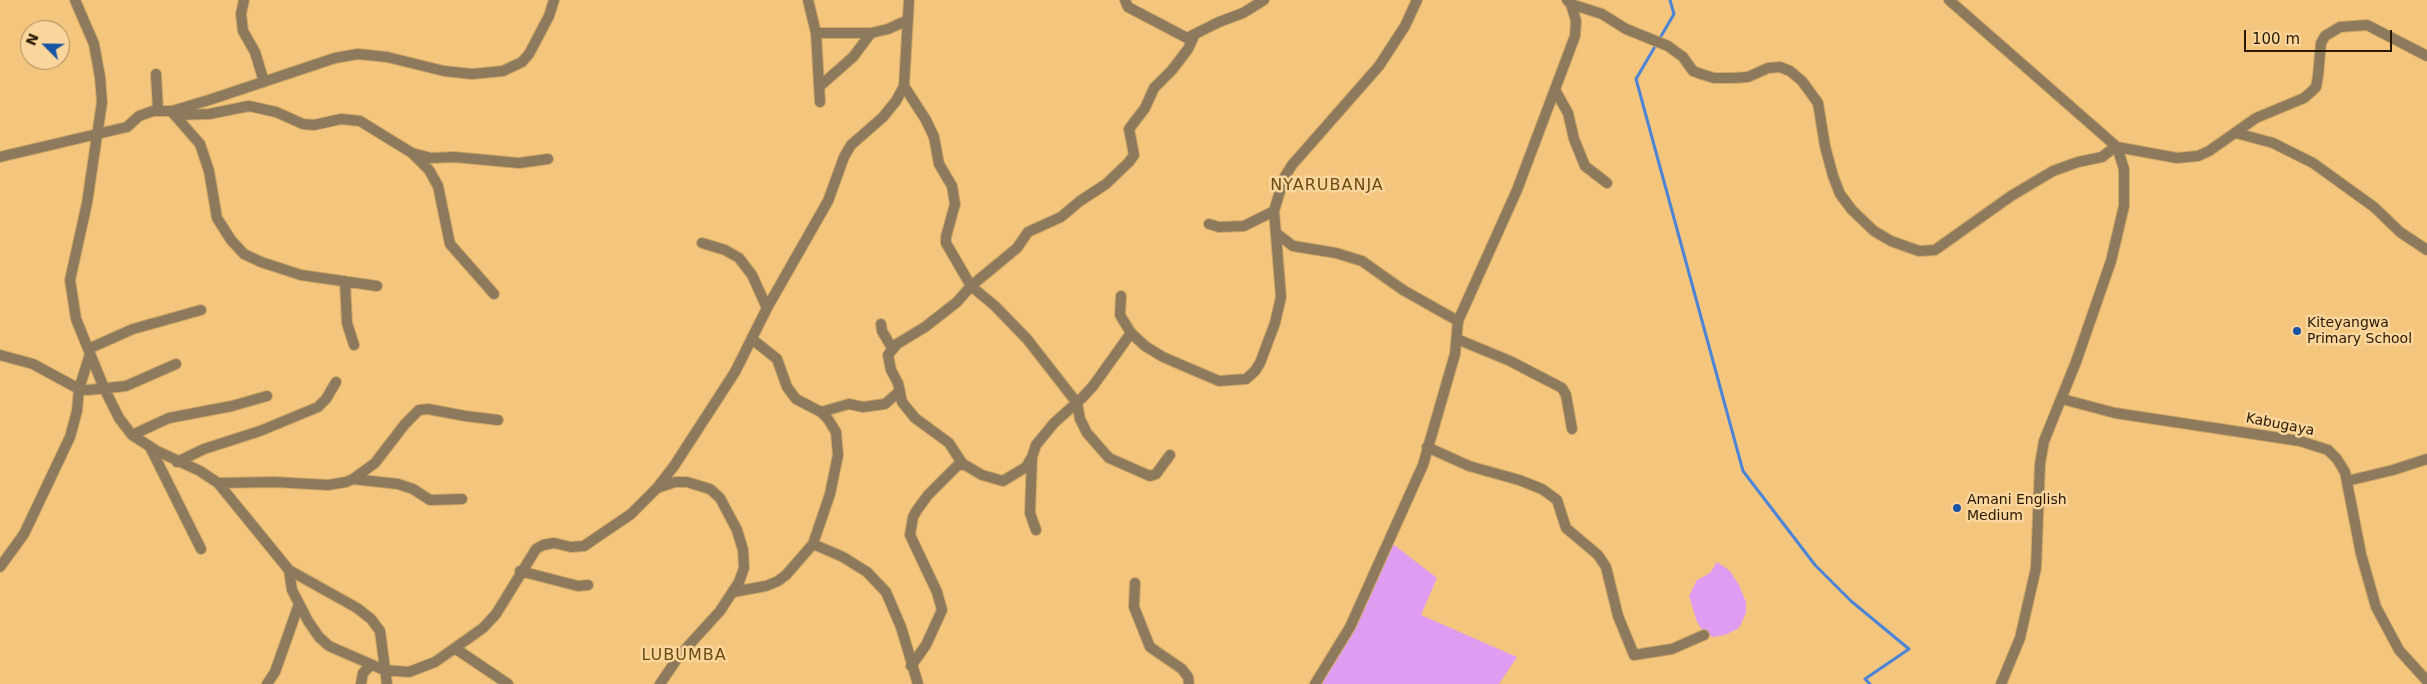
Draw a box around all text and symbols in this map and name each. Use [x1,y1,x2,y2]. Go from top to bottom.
north arrow [20,20,70,70]
scale bar [2247,20,2394,52]
text: 100 m [2252,30,2300,48]
text: N [22,31,42,48]
district label: NYARUBANJA [1269,176,1385,196]
place label: Kiteyangwa Primary School [2307,315,2412,348]
marker: Kiteyangwa Primary School [2291,325,2303,337]
street label: Kabugaya [2244,410,2316,440]
place label: Amani English Medium [1967,492,2067,524]
marker: Amani English Medium [1951,502,1963,514]
district label: LUBUMBA [641,646,727,666]

